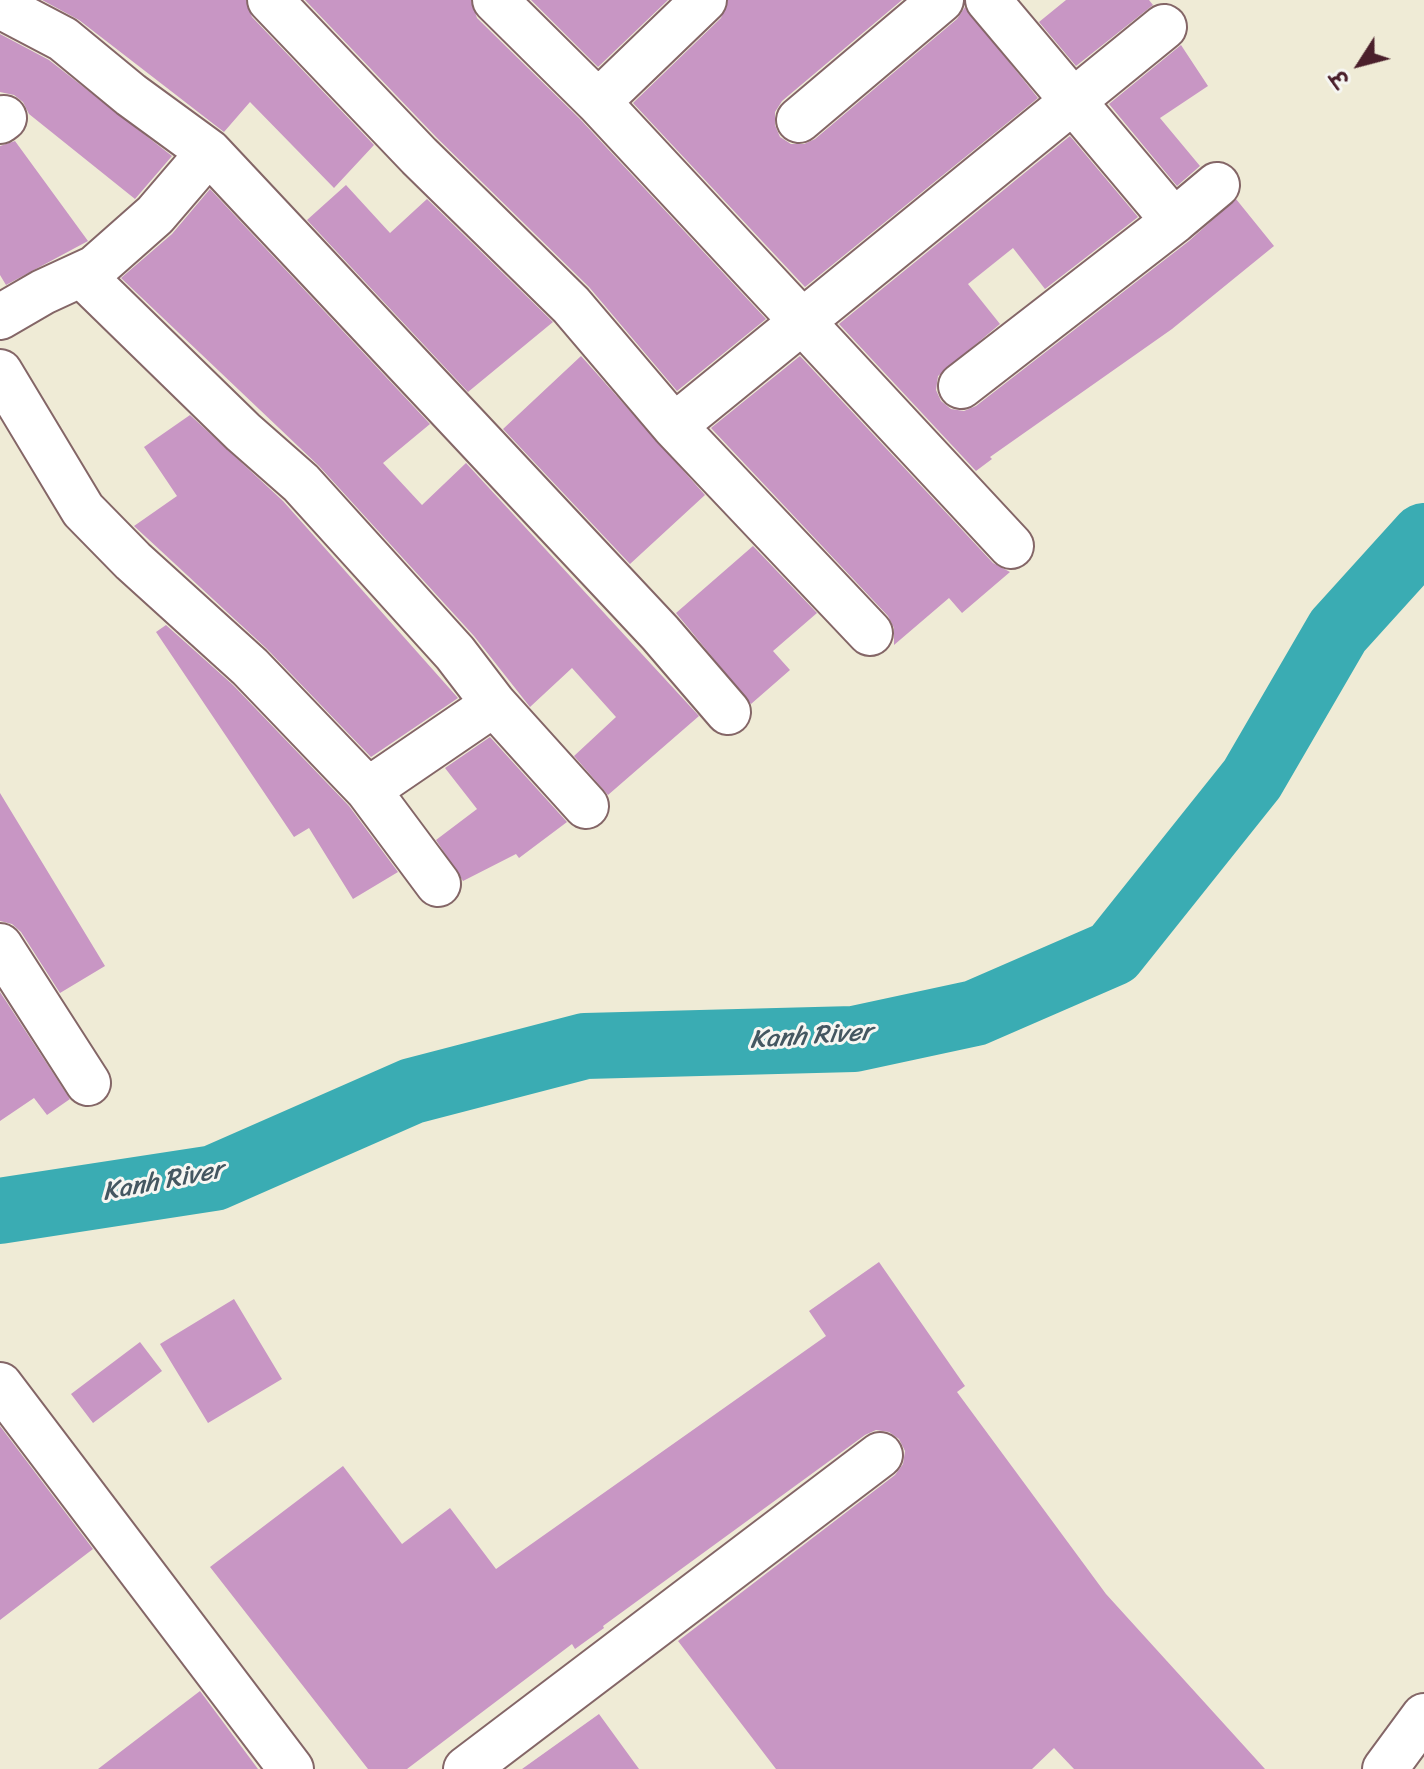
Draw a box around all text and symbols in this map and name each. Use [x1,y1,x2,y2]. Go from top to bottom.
north arrow [1320,24,1400,104]
text: उ [1320,61,1360,96]
water label: Kanh River [749,1017,873,1057]
water label: Kanh River [100,1155,226,1209]

